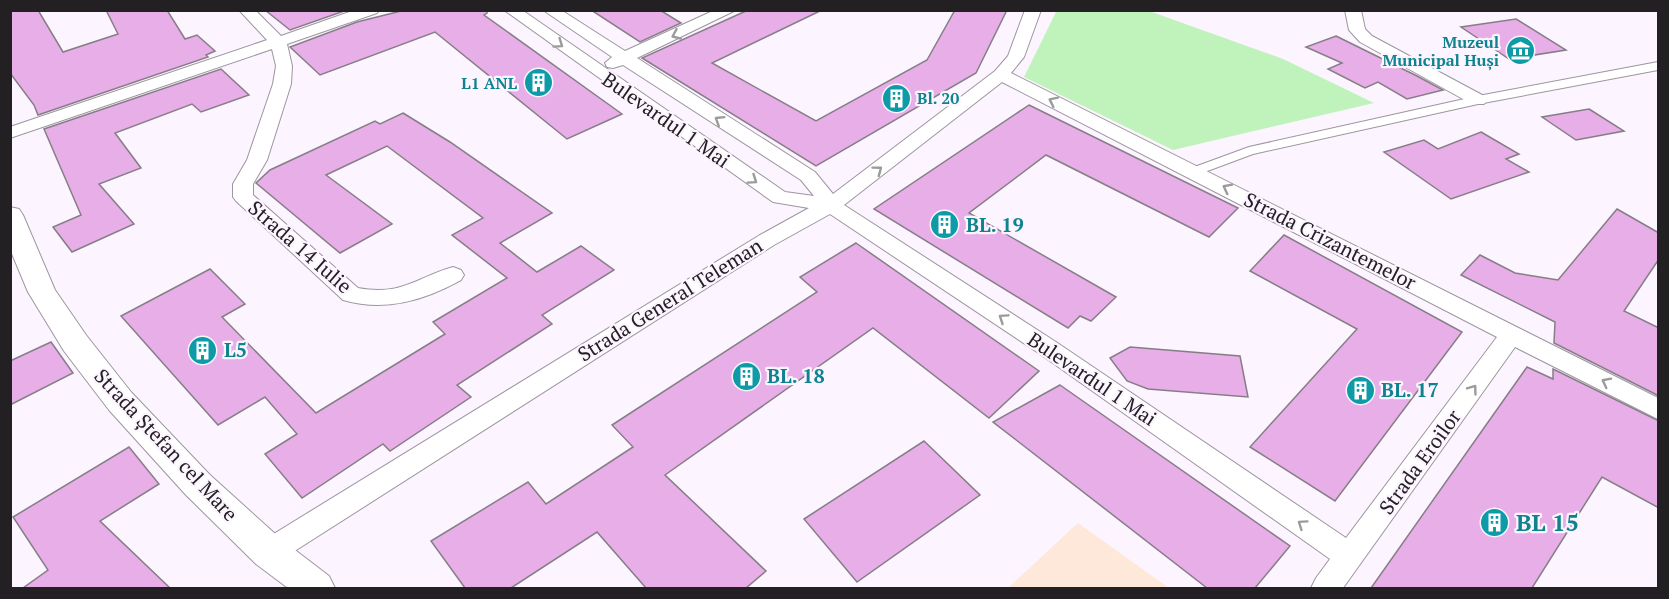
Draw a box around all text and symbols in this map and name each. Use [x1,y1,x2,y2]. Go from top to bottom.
one-way arrow [672,28,683,40]
place label: Muzeul Municipal Huși [1382,31,1499,71]
museum icon: Muzeul Municipal Huși [1504,35,1536,67]
one-way arrow [552,37,563,48]
street label: Bulevardul 1 Mai [597,66,735,174]
building icon: L1 ANL [522,67,554,99]
place label: L1 ANL [461,72,518,94]
building icon: Bl. 20 [880,82,912,114]
place label: Bl. 20 [917,87,959,109]
one-way arrow [1048,96,1059,108]
one-way arrow [715,115,725,127]
one-way arrow [871,166,882,177]
one-way arrow [747,173,758,184]
one-way arrow [1222,184,1233,196]
street label: Strada Crizantemelor [1240,185,1421,296]
street label: Strada 14 Iulie [243,194,358,299]
building icon: BL. 19 [929,209,961,241]
place label: BL. 19 [966,211,1024,238]
street label: Strada General Teleman [572,232,767,367]
one-way arrow [999,314,1009,326]
street label: Bulevardul 1 Mai [1023,325,1162,432]
building icon: L5 [187,334,219,366]
place label: L5 [224,336,247,363]
building icon: BL. 18 [730,360,762,392]
place label: BL. 18 [767,362,825,389]
street label: Strada Ștefan cel Mare [89,363,244,527]
building icon: BL. 17 [1344,374,1376,406]
place label: BL. 17 [1381,376,1439,403]
one-way arrow [1602,378,1613,389]
one-way arrow [1465,384,1476,395]
street label: Strada Eroilor [1372,404,1467,519]
place label: BL 15 [1516,506,1579,538]
building icon: BL 15 [1479,507,1511,539]
one-way arrow [1298,520,1309,531]

